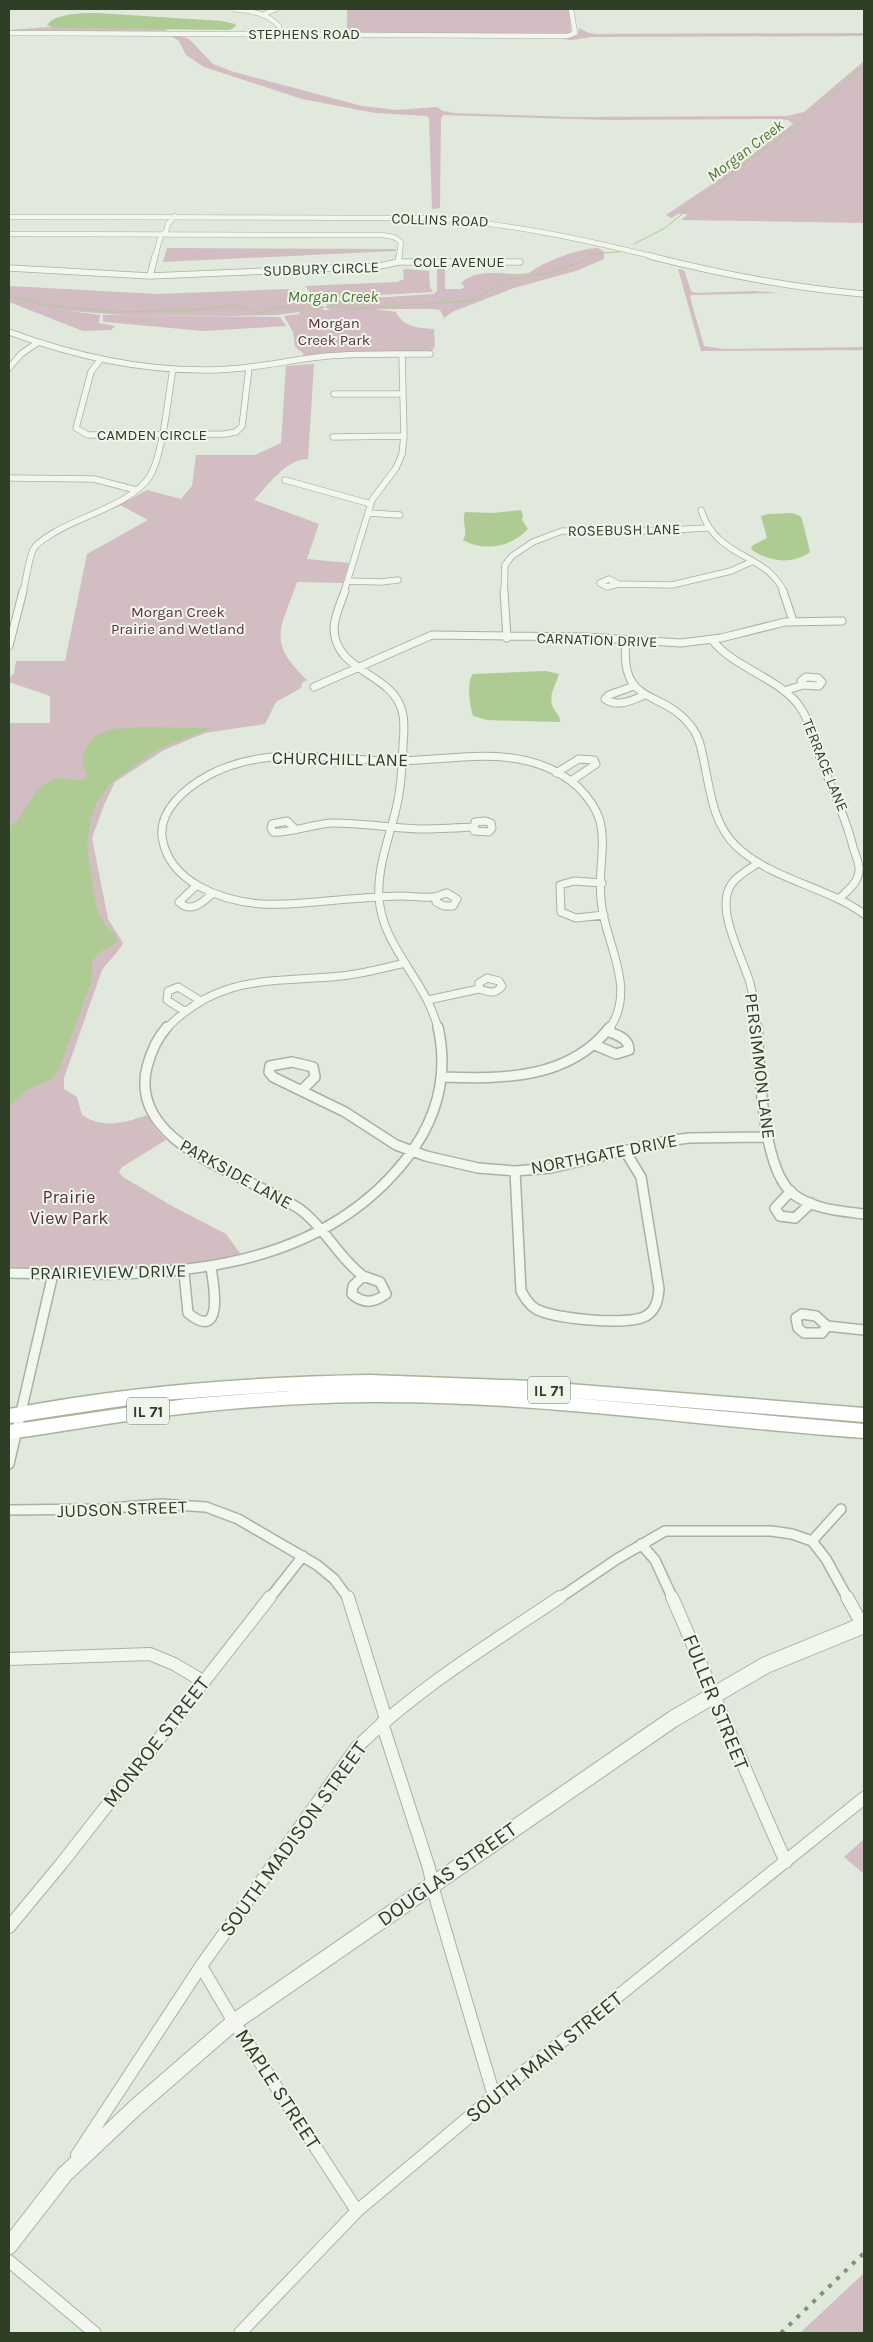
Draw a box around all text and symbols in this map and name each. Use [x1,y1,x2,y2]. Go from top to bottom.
street label: STEPHENS ROAD [248,25,360,43]
water label: Morgan Creek [703,115,788,185]
street label: COLLINS ROAD [391,209,489,231]
street label: COLE AVENUE [413,253,505,271]
street label: SUDBURY CIRCLE [263,258,379,280]
water label: Morgan Creek [288,287,379,306]
park label: Morgan Creek Park [298,314,370,349]
street label: CAMDEN CIRCLE [97,426,207,444]
street label: ROSEBUSH LANE [568,520,680,540]
park label: Morgan Creek Prairie and Wetland [111,603,245,638]
street label: CARNATION DRIVE [536,629,658,651]
street label: TERRACE LANE [798,716,852,814]
street label: CHURCHILL LANE [272,747,408,771]
street label: PERSIMMON LANE [740,992,780,1140]
street label: NORTHGATE DRIVE [529,1129,679,1179]
street label: PARKSIDE LANE [176,1134,296,1214]
park label: Prairie View Park [30,1186,108,1229]
street label: PRAIRIEVIEW DRIVE [30,1260,186,1284]
road number: IL 71 [528,1376,570,1404]
road number: IL 71 [127,1398,169,1424]
street label: JUDSON STREET [57,1496,187,1522]
street label: FULLER STREET [678,1631,754,1774]
street label: MONROE STREET [98,1672,215,1812]
street label: SOUTH MADISON STREET [214,1737,372,1941]
street label: DOUGLAS STREET [373,1817,522,1931]
street label: SOUTH MAIN STREET [461,1986,628,2128]
street label: MAPLE STREET [230,2024,326,2154]

